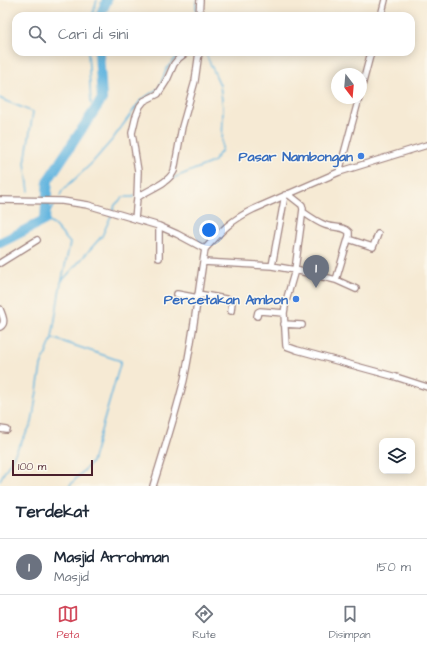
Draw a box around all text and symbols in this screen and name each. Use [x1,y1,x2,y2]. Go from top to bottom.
search box [12,12,415,56]
icon: search [26,23,48,45]
text: Cari di sini [58,24,128,45]
north arrow [331,68,367,104]
place label: Pasar Nambongan [239,147,353,168]
marker: Pasar Nambongan [356,151,366,161]
your location [199,220,219,240]
pin: 1 [303,255,329,288]
place label: Percetakan Ambon [164,290,288,310]
marker: Percetakan Ambon [291,294,301,304]
map controls [379,438,415,474]
button: layers [379,438,415,474]
scale bar [12,458,93,477]
text: 100 m [18,459,46,474]
text: Terdekat [16,500,89,524]
text: Masjid Arrohman [54,547,169,568]
text: 1 [28,558,30,576]
text: 150 m [377,558,411,576]
text: Masjid [54,568,89,586]
tab: Peta [56,603,79,642]
tab: Rute [192,603,216,642]
tab: Disimpan [329,603,371,642]

